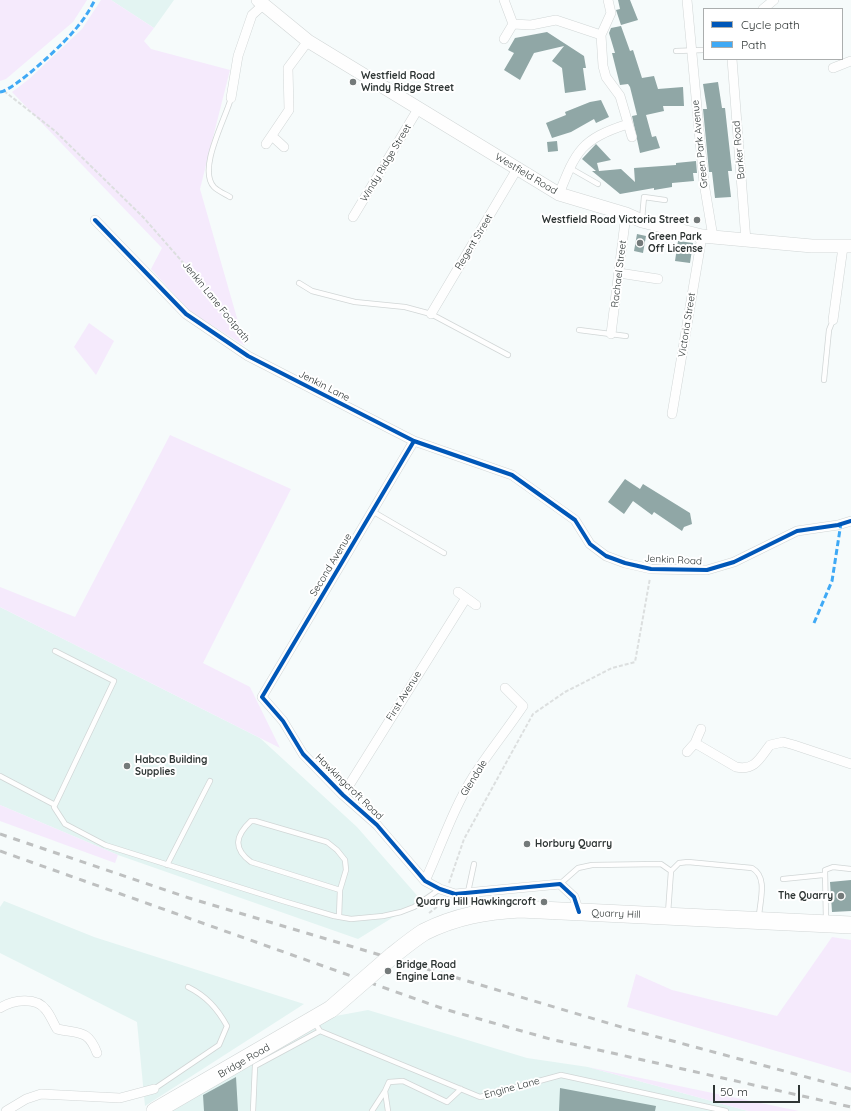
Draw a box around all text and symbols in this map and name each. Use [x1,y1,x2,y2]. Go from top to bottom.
legend [703,8,843,60]
text: Cycle path [741,17,800,32]
text: Path [741,37,766,52]
place label: Westfield Road Windy Ridge Street [361,70,454,94]
marker: Westfield Road Windy Ridge Street [348,77,358,87]
street label: Green Park Avenue [689,99,711,189]
street label: Barker Road [730,120,748,180]
street label: Windy Ridge Street [358,122,414,204]
street label: Westfield Road [493,151,559,197]
street label: Regent Street [453,212,495,272]
place label: Westfield Road Victoria Street [542,214,689,226]
marker: Westfield Road Victoria Street [692,215,702,225]
place label: Green Park Off License [648,231,703,254]
marker: Green Park Off License [635,238,645,248]
street label: Rachael Street [609,240,629,308]
street label: Jenkin Lane Footpath [180,259,252,345]
street label: Victoria Street [676,292,698,358]
street label: Jenkin Lane [296,368,352,404]
street label: Second Avenue [308,531,354,599]
street label: Jenkin Road [644,552,702,568]
street label: First Avenue [384,669,424,723]
street label: Hawkingcroft Road [313,752,385,822]
place label: Habco Building Supplies [135,754,207,778]
street label: Glendale [458,758,490,798]
marker: Habco Building Supplies [122,761,132,771]
place label: Horbury Quarry [535,838,612,850]
marker: Horbury Quarry [522,839,532,849]
place label: The Quarry [778,890,833,902]
marker: The Quarry [836,891,846,901]
place label: Quarry Hill Hawkingcroft [416,896,536,908]
marker: Quarry Hill Hawkingcroft [539,897,549,907]
street label: Quarry Hill [591,907,641,921]
place label: Bridge Road Engine Lane [396,959,456,982]
marker: Bridge Road Engine Lane [383,966,393,976]
street label: Bridge Road [216,1041,272,1081]
street label: Engine Lane [483,1075,541,1101]
scale bar [715,1077,802,1103]
text: 50 m [720,1084,748,1099]

